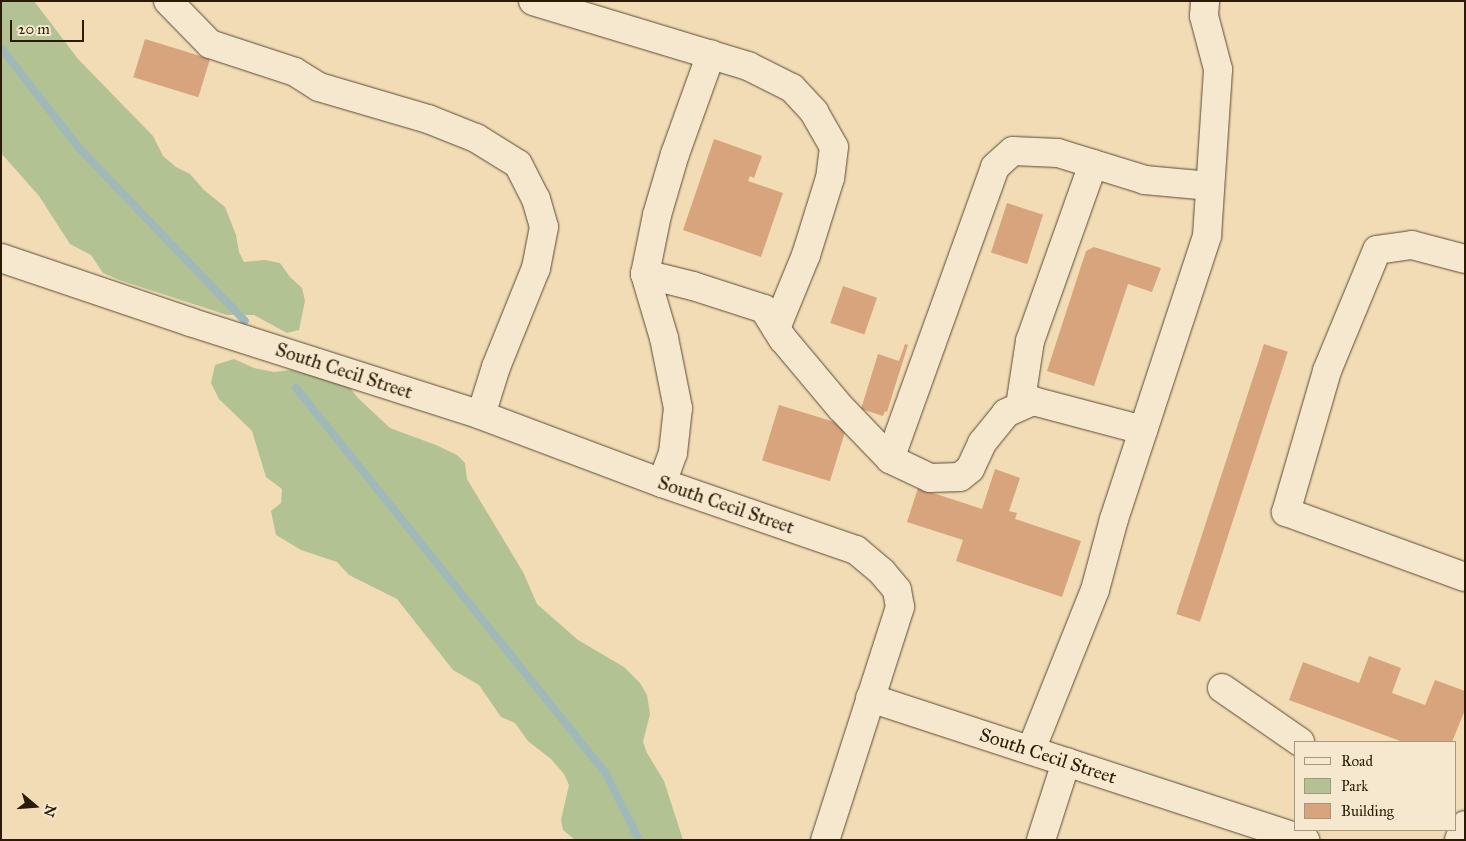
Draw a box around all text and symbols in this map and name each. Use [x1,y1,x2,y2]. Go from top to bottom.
scale bar [12,10,86,42]
text: 20 m [18,20,50,38]
street label: South Cecil Street [273,338,415,404]
street label: South Cecil Street [655,471,797,539]
street label: South Cecil Street [977,723,1119,789]
legend [1294,741,1456,831]
text: Road [1341,752,1373,770]
text: Park [1341,777,1368,795]
north arrow [10,781,60,831]
text: Building [1341,802,1394,820]
text: N [40,803,60,819]

